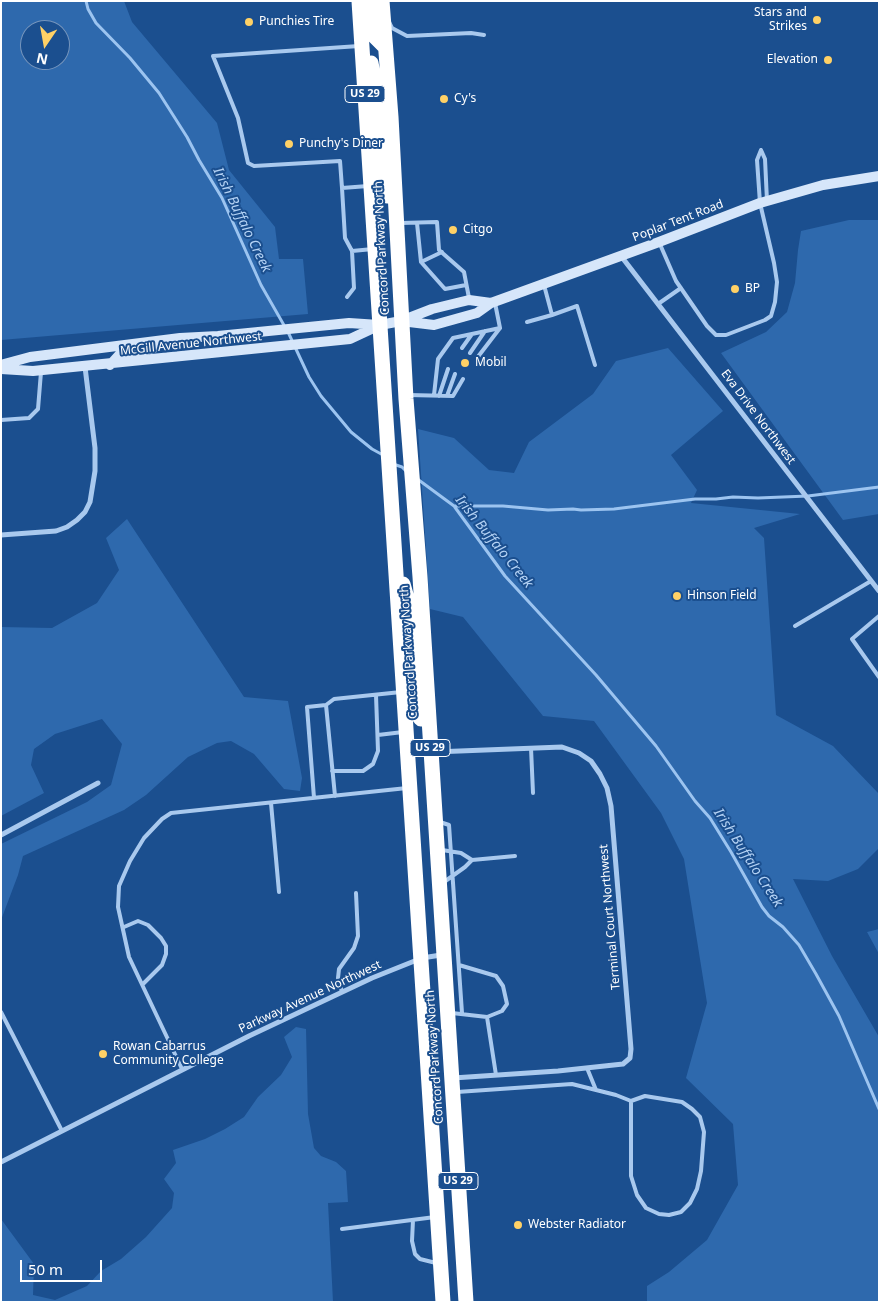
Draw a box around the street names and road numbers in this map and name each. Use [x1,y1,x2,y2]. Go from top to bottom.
road number: US 29 [345,86,385,102]
street label: Concord Parkway North [371,181,393,315]
street label: Poplar Tent Road [631,197,725,245]
street label: McGill Avenue Northwest [119,329,263,359]
street label: Eva Drive Northwest [718,367,798,467]
street label: Concord Parkway North [397,584,421,720]
road number: US 29 [410,740,450,756]
street label: Terminal Court Northwest [596,844,624,990]
street label: Parkway Avenue Northwest [237,958,383,1036]
street label: Concord Parkway North [423,989,447,1125]
road number: US 29 [438,1172,478,1190]

